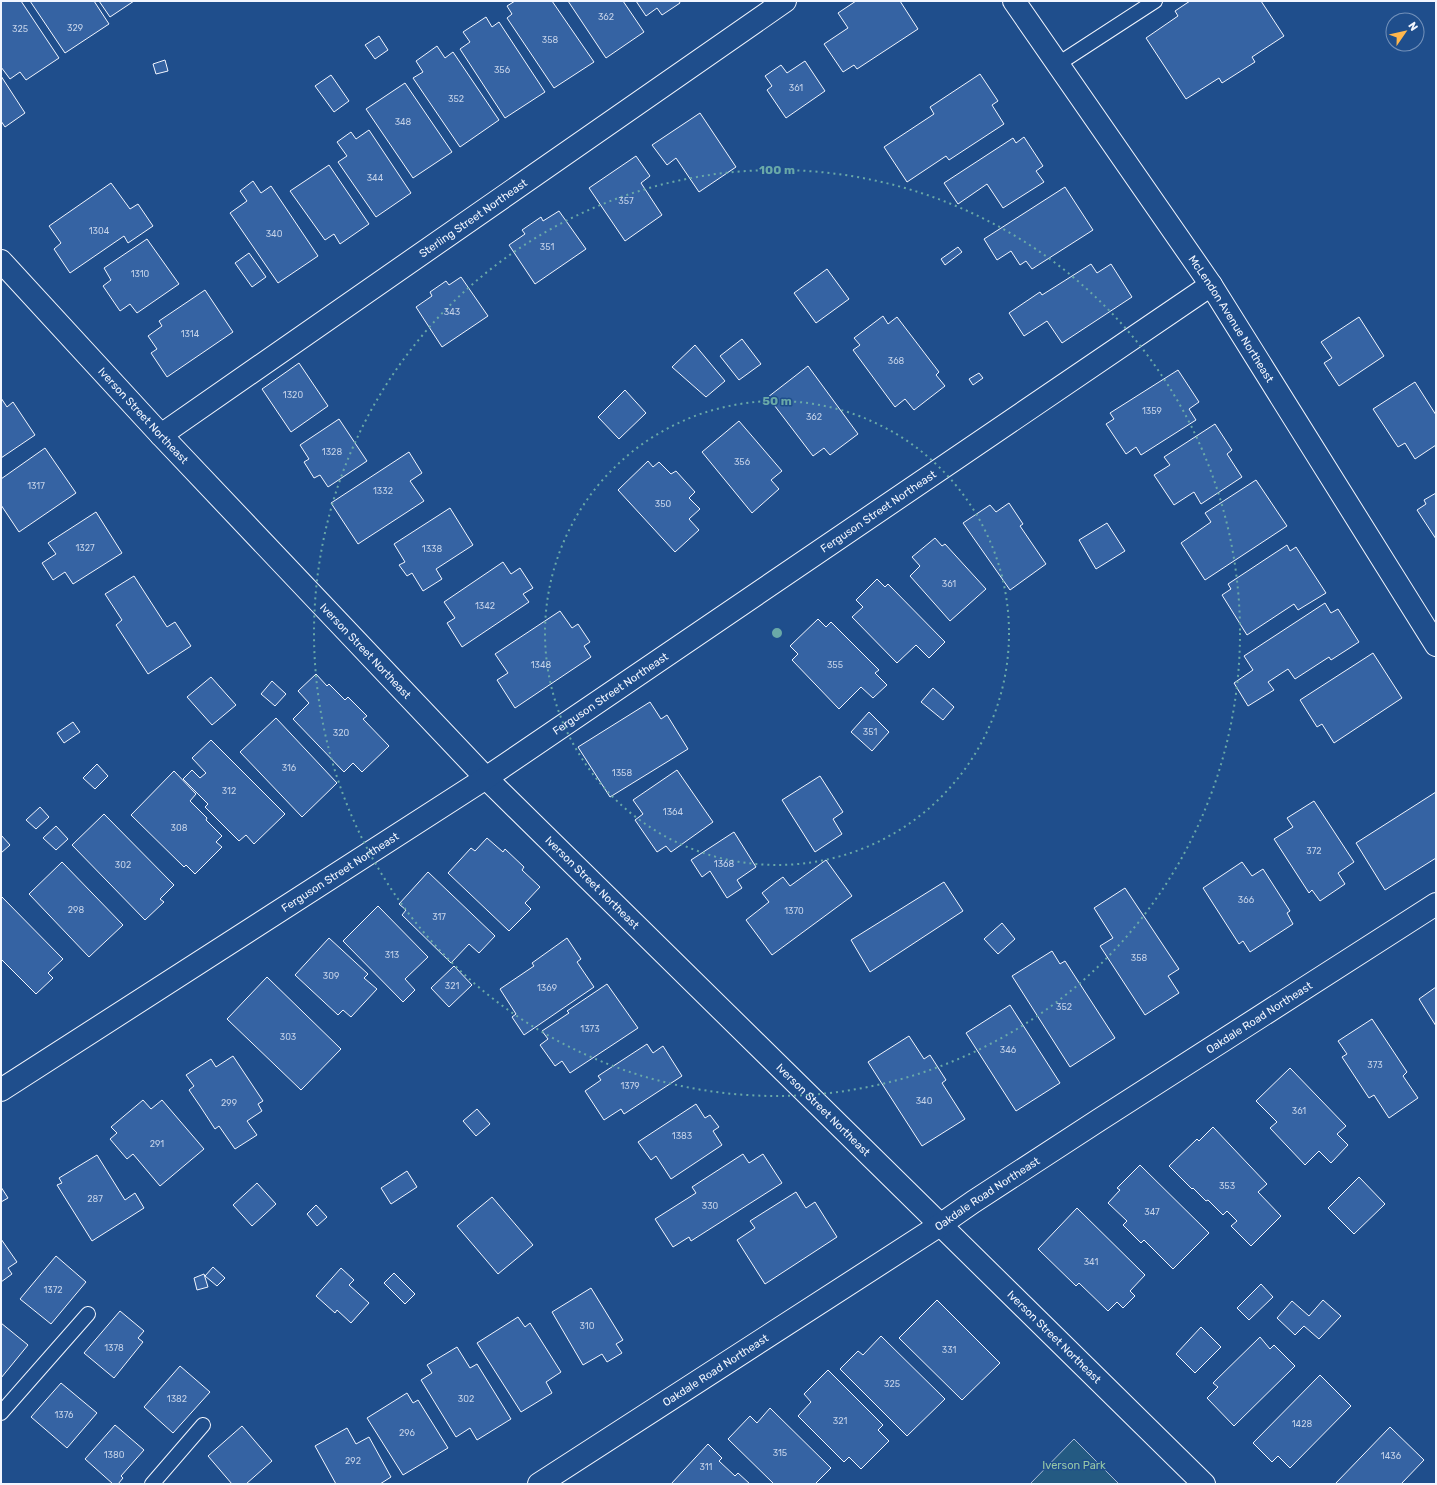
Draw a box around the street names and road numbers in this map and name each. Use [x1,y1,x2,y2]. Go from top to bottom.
street label: Sterling Street Northeast [416,176,530,260]
street label: McLendon Avenue Northeast [1186,253,1277,385]
street label: Iverson Street Northeast [96,365,192,467]
street label: Ferguson Street Northeast [818,467,939,555]
street label: Iverson Street Northeast [317,601,414,702]
street label: Ferguson Street Northeast [550,649,671,737]
street label: Ferguson Street Northeast [279,829,402,914]
street label: Iverson Street Northeast [543,834,642,932]
street label: Oakdale Road Northeast [1204,978,1315,1056]
street label: Iverson Street Northeast [774,1061,873,1159]
street label: Oakdale Road Northeast [932,1154,1043,1233]
street label: Iverson Street Northeast [1005,1288,1105,1386]
street label: Oakdale Road Northeast [660,1331,771,1409]

